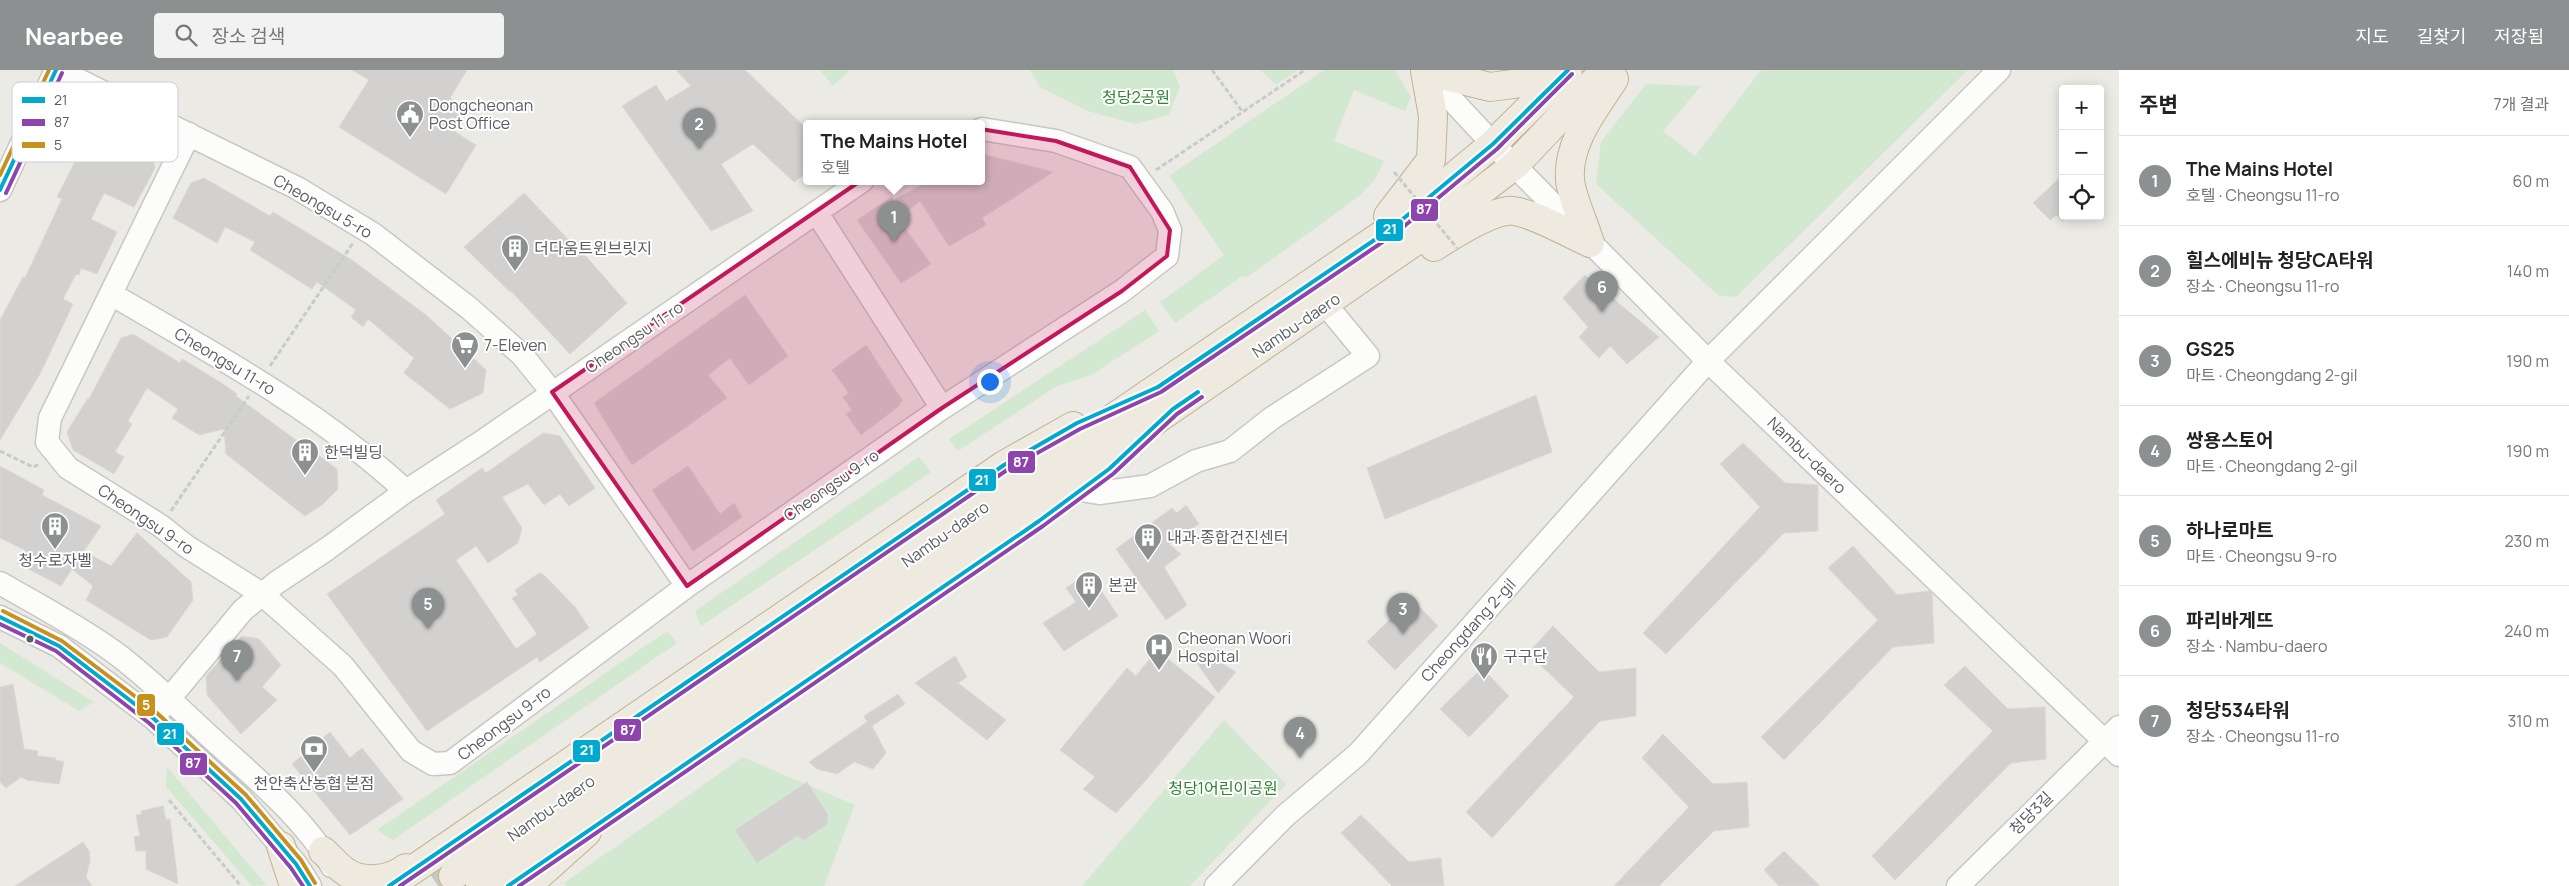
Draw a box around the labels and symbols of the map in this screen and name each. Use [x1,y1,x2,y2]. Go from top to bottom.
legend [12,82,178,162]
park label: 청당2공원 [1102,86,1170,108]
text: 21 [54,90,67,109]
place label: Dongcheonan Post Office [429,94,533,134]
public building icon: Dongcheonan Post Office [395,99,425,138]
pin: 2 [683,108,715,149]
text: 87 [54,112,69,131]
text: 5 [54,135,62,154]
street label: Cheongsu 5-ro [269,169,377,243]
line badge: 87 [1410,198,1439,222]
text: 87 [1416,199,1432,218]
pin: 1 [878,201,910,242]
line badge: 21 [1375,218,1404,242]
text: 21 [1383,219,1397,238]
building icon: 더다움트윈브릿지 [500,233,530,272]
place label: 더다움트윈브릿지 [534,237,652,259]
pin: 6 [1586,271,1618,312]
street label: Nambu-daero [1248,287,1344,363]
street label: Cheongsu 11-ro [581,296,687,378]
street label: Cheongsu 11-ro [170,322,280,400]
supermarket icon: 7-Eleven [450,330,480,369]
place label: 7-Eleven [484,334,547,356]
your location [977,369,1003,395]
street label: Nambu-daero [1763,412,1851,498]
building icon: 한덕빌딩 [290,437,320,476]
place label: 한덕빌딩 [324,441,383,463]
street label: Cheongsu 9-ro [779,444,883,526]
line badge: 87 [1007,450,1036,474]
text: 87 [1013,452,1029,471]
line badge: 21 [968,468,997,492]
text: 21 [975,470,989,489]
street label: Cheongsu 9-ro [94,479,198,559]
street label: Nambu-daero [897,496,993,572]
building icon: 청수로자벨 [40,511,70,550]
building icon: 내과·종합건진센터 [1133,522,1163,561]
place label: 내과·종합건진센터 [1167,526,1288,548]
place label: 청수로자벨 [18,549,92,571]
building icon: 본관 [1074,570,1104,609]
place label: 본관 [1108,574,1138,596]
street label: Cheongdang 2-gil [1416,574,1520,686]
pin: 5 [412,588,444,629]
pin: 3 [1387,593,1419,634]
place label: Cheonan Woori Hospital [1178,627,1291,667]
hospital icon: Cheonan Woori Hospital [1144,632,1174,671]
unlabelled marker [25,634,35,644]
pin: 7 [221,640,253,681]
restaurant icon: 구구단 [1469,641,1499,680]
place label: 구구단 [1503,645,1547,667]
street label: Cheongsu 9-ro [453,681,555,765]
line badge: 5 [136,693,156,717]
text: 5 [142,695,150,714]
pin: 4 [1284,717,1316,758]
line badge: 87 [613,718,642,742]
text: 87 [620,720,636,739]
line badge: 21 [156,722,185,746]
text: 21 [163,724,177,743]
bank icon: 천안축산농협 본점 [299,734,329,773]
line badge: 21 [572,739,601,763]
text: 21 [580,740,594,759]
line badge: 87 [179,752,208,776]
text: 87 [185,753,201,772]
street label: Nambu-daero [503,770,599,846]
place label: 천안축산농협 본점 [254,772,374,794]
park label: 청당1어린이공원 [1168,777,1278,799]
street label: 청당3길 [2004,786,2058,840]

